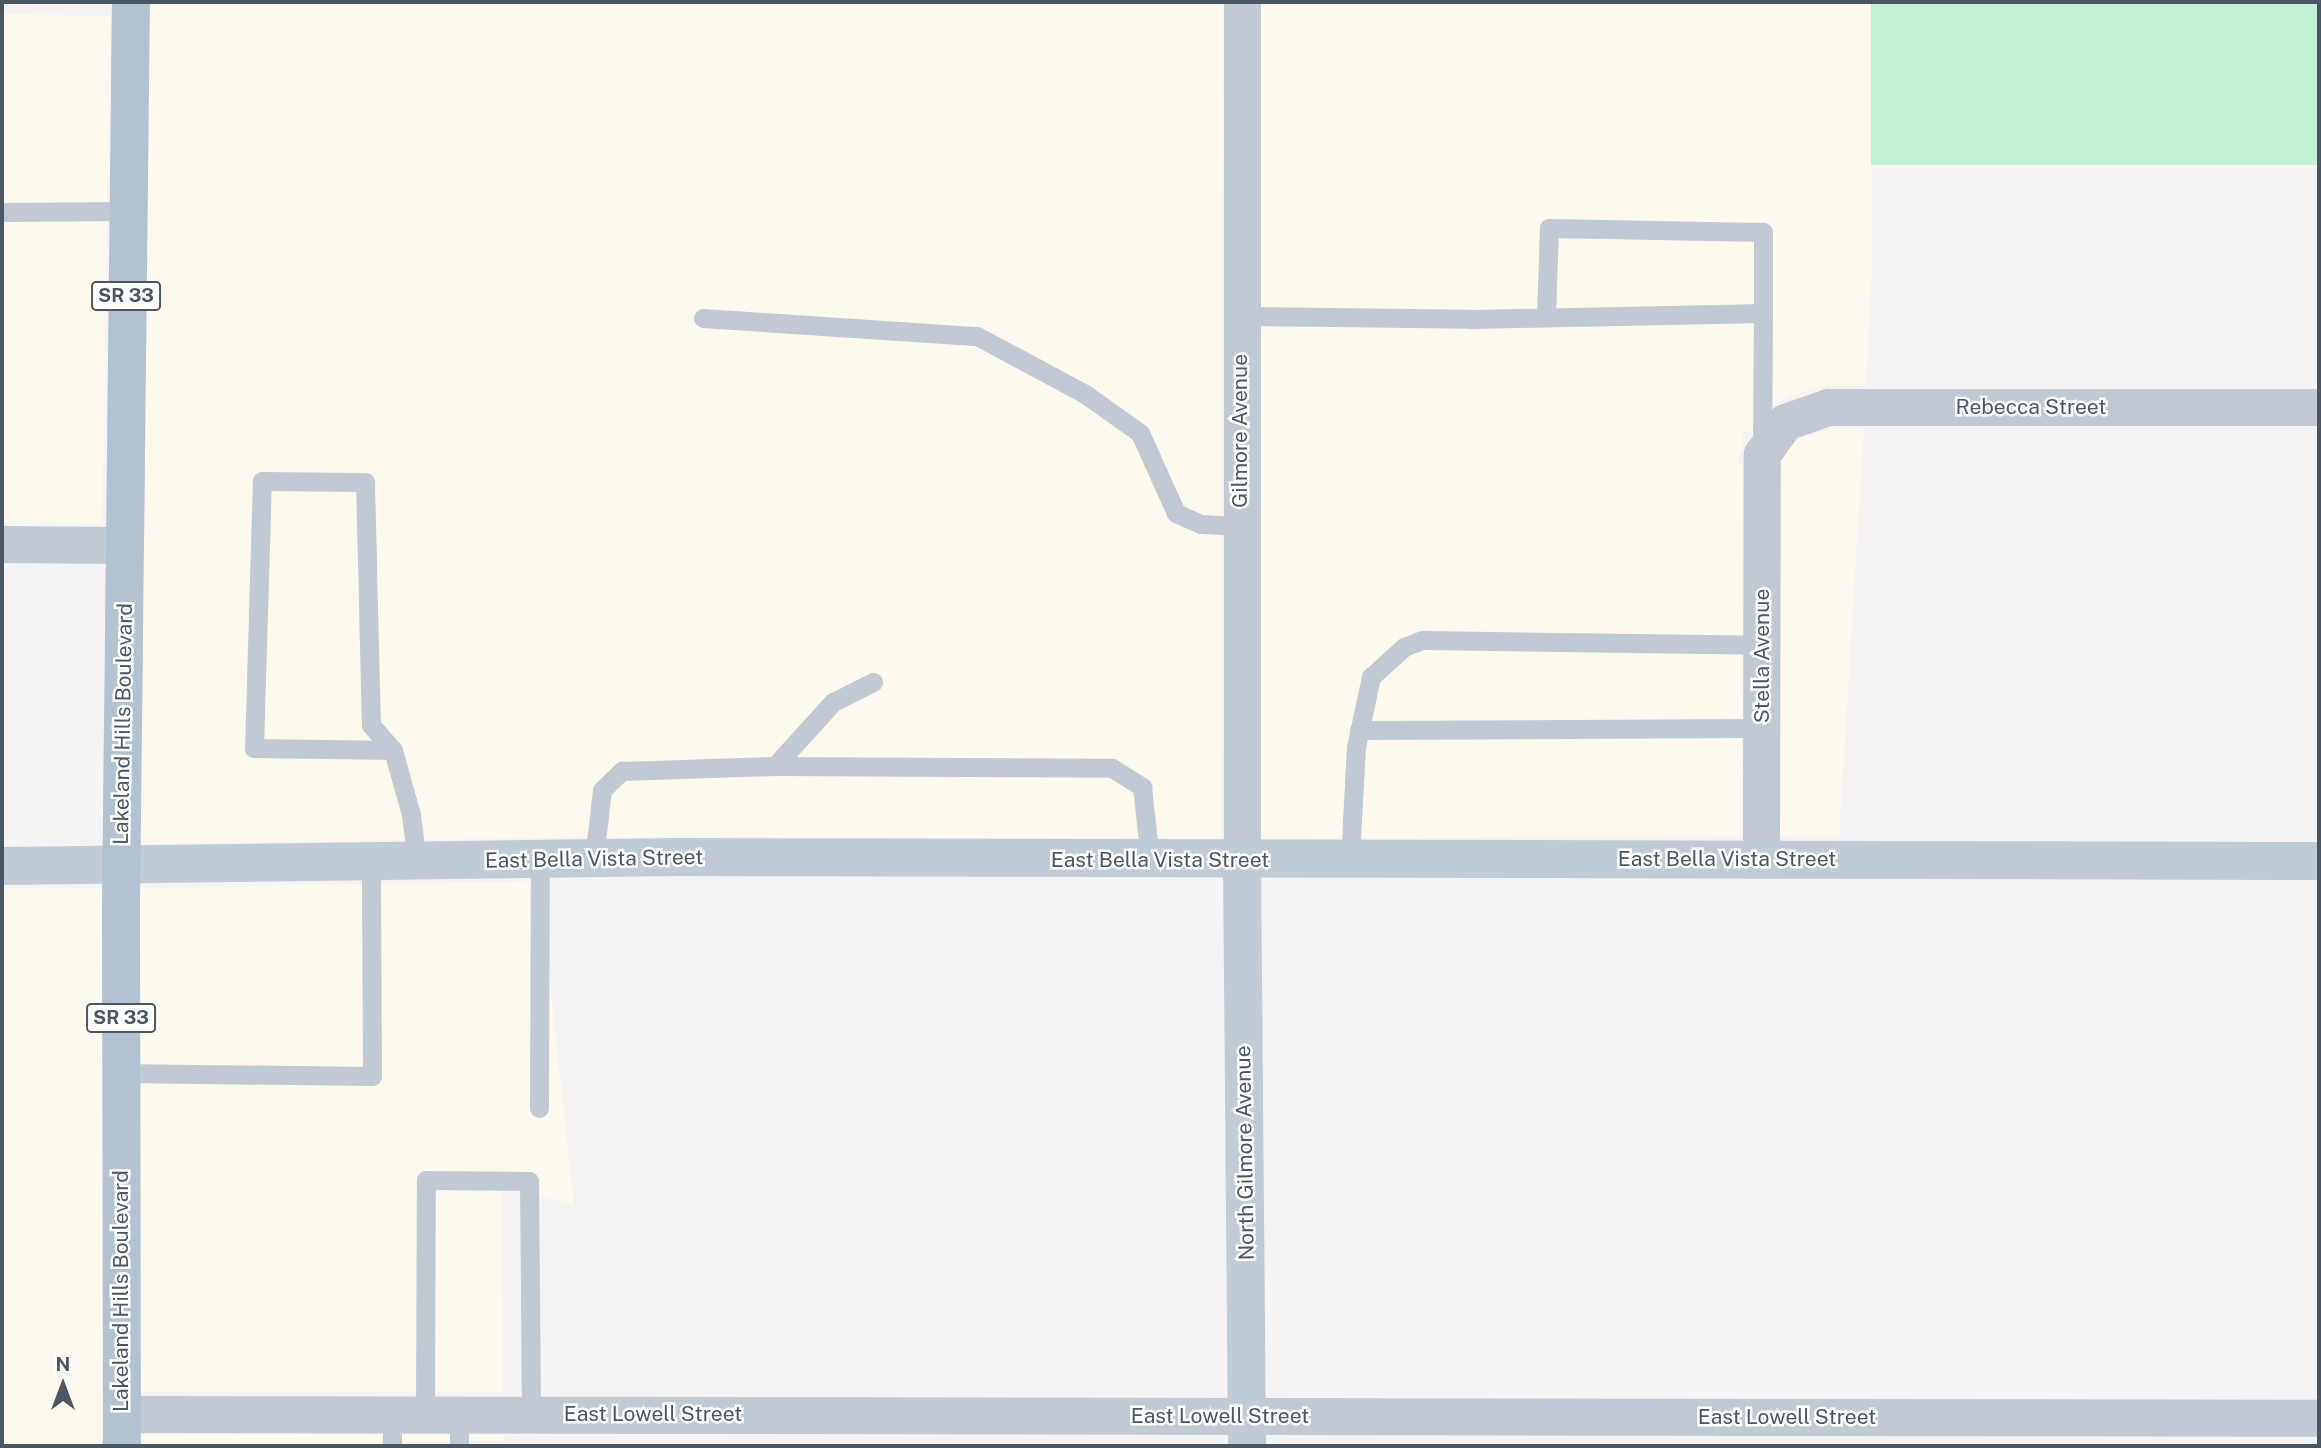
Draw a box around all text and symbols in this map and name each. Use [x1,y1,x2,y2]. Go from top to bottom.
road number: SR 33 [91,280,161,312]
street label: Gilmore Avenue [1227,354,1253,508]
street label: Rebecca Street [1956,394,2106,420]
street label: Stella Avenue [1749,589,1775,723]
street label: Lakeland Hills Boulevard [108,603,138,845]
street label: East Bella Vista Street [484,844,704,874]
street label: East Bella Vista Street [1618,846,1836,872]
street label: East Bella Vista Street [1051,847,1269,873]
road number: SR 33 [86,1002,156,1034]
street label: North Gilmore Avenue [1231,1045,1259,1261]
street label: Lakeland Hills Boulevard [108,1170,134,1412]
north arrow [28,1350,98,1420]
text: N [56,1353,70,1375]
street label: East Lowell Street [564,1401,742,1427]
street label: East Lowell Street [1131,1403,1309,1429]
street label: East Lowell Street [1698,1404,1876,1430]

